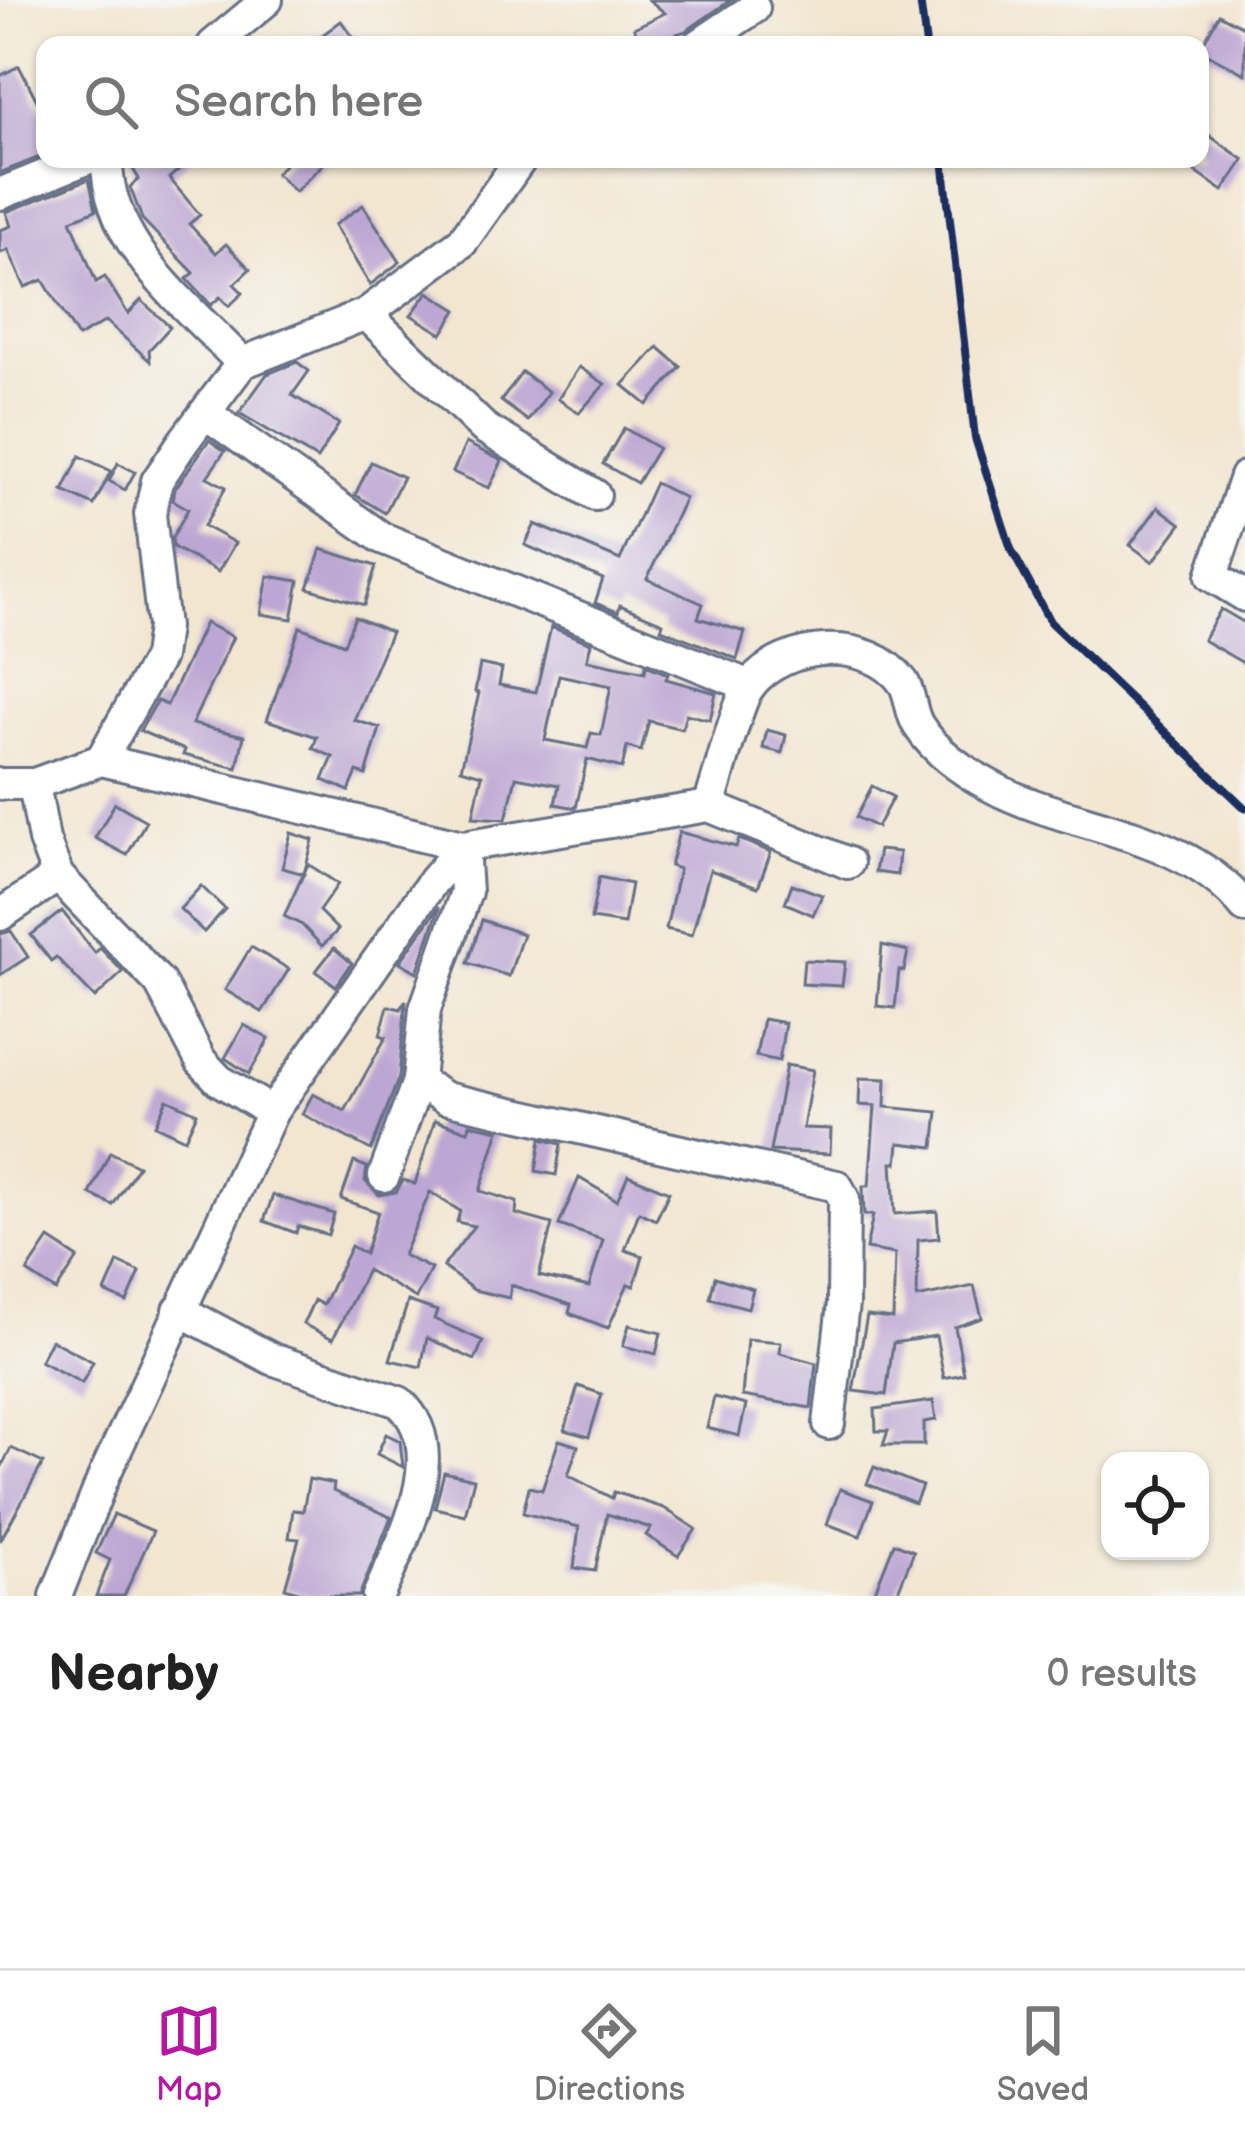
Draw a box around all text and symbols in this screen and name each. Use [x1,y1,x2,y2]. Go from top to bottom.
search box [36,36,1209,168]
icon: search [78,69,144,135]
text: Search here [174,75,423,130]
map controls [1101,1452,1209,1560]
button: locate [1101,1452,1209,1560]
text: Nearby [48,1644,219,1705]
text: 0 results [1046,1651,1197,1698]
tab: Map [156,1998,222,2110]
tab: Directions [533,1998,685,2110]
tab: Saved [997,1998,1089,2110]

